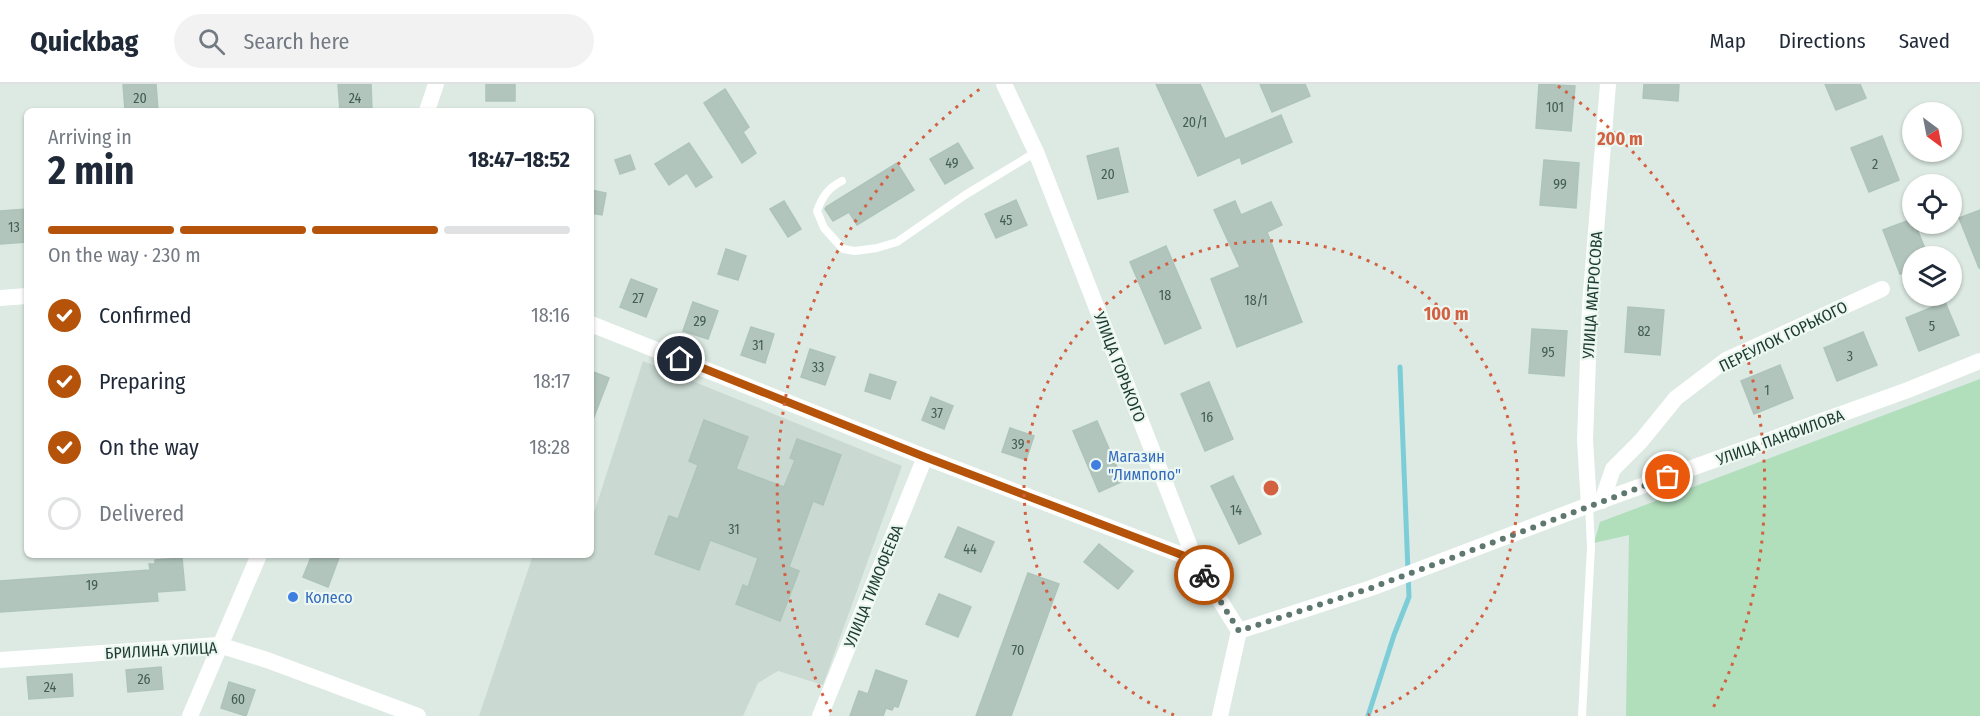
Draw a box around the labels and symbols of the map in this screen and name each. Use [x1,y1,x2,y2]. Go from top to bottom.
house number: 20 [133,90,147,107]
house number: 24 [349,90,362,107]
house number: 101 [1546,99,1564,116]
north arrow [1902,102,1962,162]
house number: 20/1 [1183,114,1207,131]
text: 200 m [1596,128,1643,150]
house number: 49 [945,155,959,172]
house number: 2 [1872,156,1878,173]
house number: 20 [1101,166,1115,183]
house number: 99 [1553,176,1567,193]
house number: 45 [999,212,1013,229]
house number: 13 [8,219,20,236]
street label: УЛИЦА МАТРОСОВА [1578,230,1606,361]
house number: 18 [1159,287,1171,304]
house number: 27 [632,290,644,307]
house number: 18/1 [1244,292,1268,309]
street label: ПЕРЕУЛОК ГОРЬКОГО [1716,297,1850,376]
text: 100 m [1424,303,1468,325]
street label: УЛИЦА ГОРЬКОГО [1089,308,1149,425]
house number: 29 [694,313,707,330]
house number: 5 [1929,318,1935,335]
house number: 82 [1637,323,1651,340]
pin [654,333,705,384]
house number: 31 [752,337,764,354]
house number: 95 [1541,344,1555,361]
house number: 3 [1847,348,1853,365]
house number: 33 [812,359,824,376]
house number: 1 [1764,382,1770,399]
house number: 37 [931,405,943,422]
street label: УЛИЦА ПАНФИЛОВА [1713,405,1847,470]
house number: 16 [1201,409,1213,426]
house number: 39 [1012,436,1025,453]
place label: Магазин "Лимпопо" [1108,447,1181,484]
pin [1642,451,1693,502]
marker: Магазин "Лимпопо" [1089,458,1103,472]
centre of rings [1261,478,1281,498]
house number: 14 [1230,502,1242,519]
house number: 31 [728,521,740,538]
street label: УЛИЦА ТИМОФЕЕВА [840,522,907,651]
house number: 44 [963,541,977,558]
courier [1174,545,1234,605]
house number: 19 [86,577,98,594]
place label: Колесо [305,588,353,607]
marker: Колесо [286,590,300,604]
street label: БРИЛИНА УЛИЦА [105,638,218,663]
house number: 70 [1012,642,1024,659]
house number: 26 [137,671,151,688]
house number: 24 [44,679,57,696]
house number: 60 [231,691,245,708]

